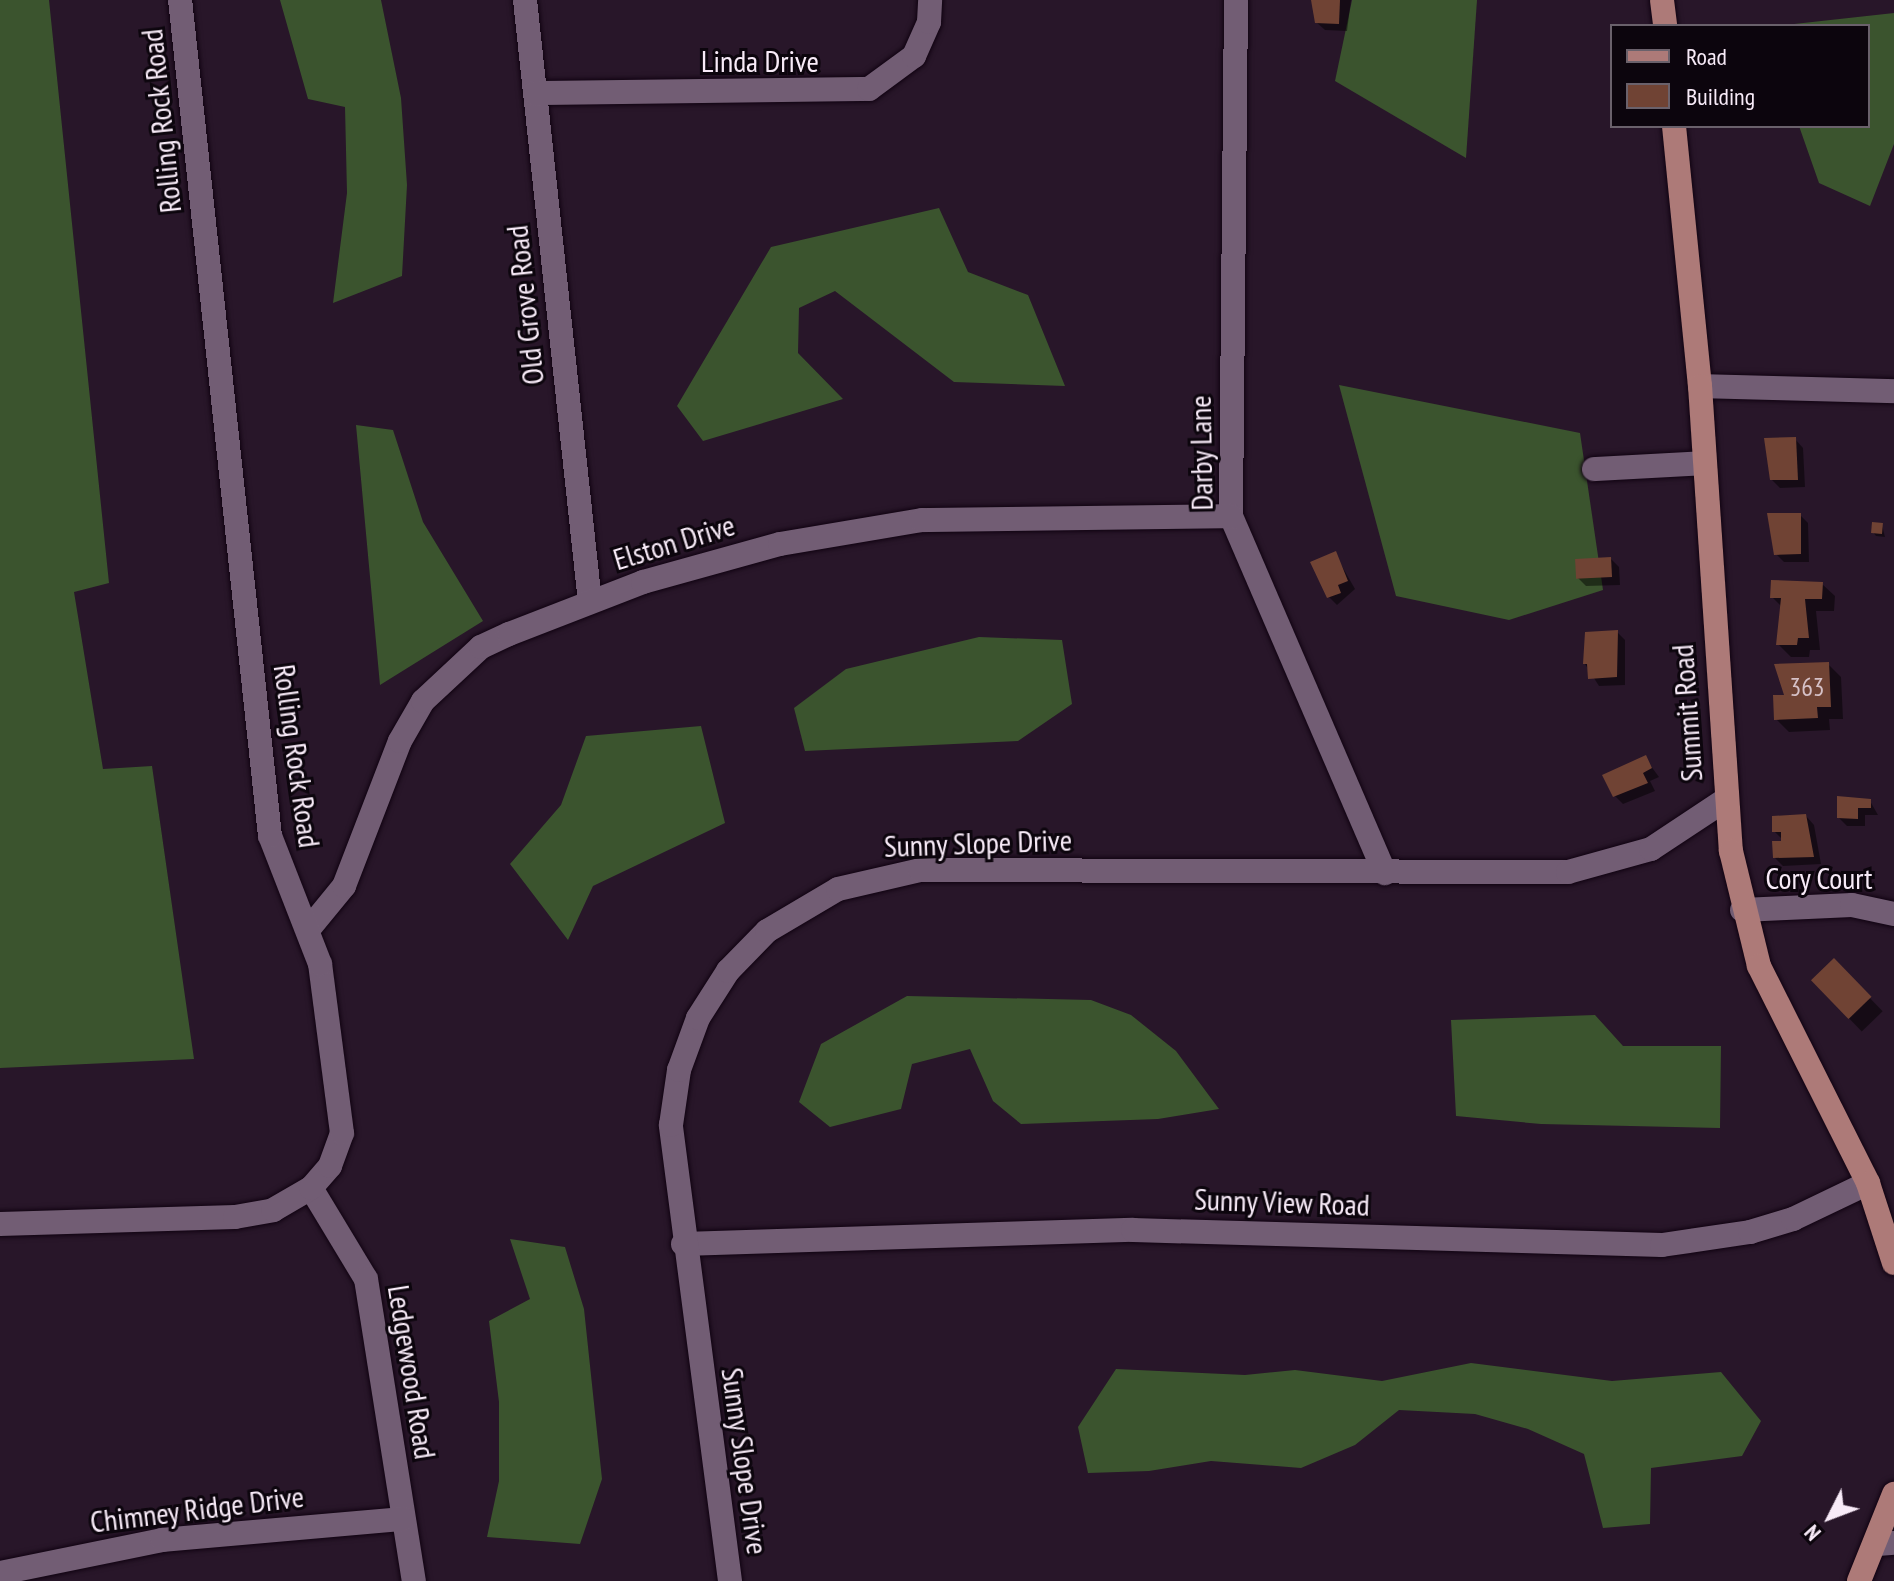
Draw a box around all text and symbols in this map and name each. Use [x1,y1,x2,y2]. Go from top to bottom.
legend [1610,24,1870,128]
street label: Rolling Rock Road [133,27,189,215]
text: Road [1686,41,1727,72]
street label: Linda Drive [701,43,819,79]
text: Building [1686,81,1755,112]
street label: Old Grove Road [499,224,551,386]
street label: Darby Lane [1182,395,1220,511]
street label: Elston Drive [609,507,739,577]
street label: Summit Road [1664,643,1710,783]
street label: Rolling Rock Road [266,662,328,850]
house number: 363 [1789,671,1825,703]
street label: Sunny Slope Drive [883,822,1073,864]
street label: Cory Court [1765,860,1873,896]
street label: Sunny View Road [1193,1181,1371,1223]
street label: Ledgewood Road [380,1283,444,1461]
street label: Sunny Slope Drive [714,1365,776,1557]
north arrow [1790,1477,1870,1557]
street label: Chimney Ridge Drive [88,1478,306,1540]
text: N [1798,1519,1827,1547]

